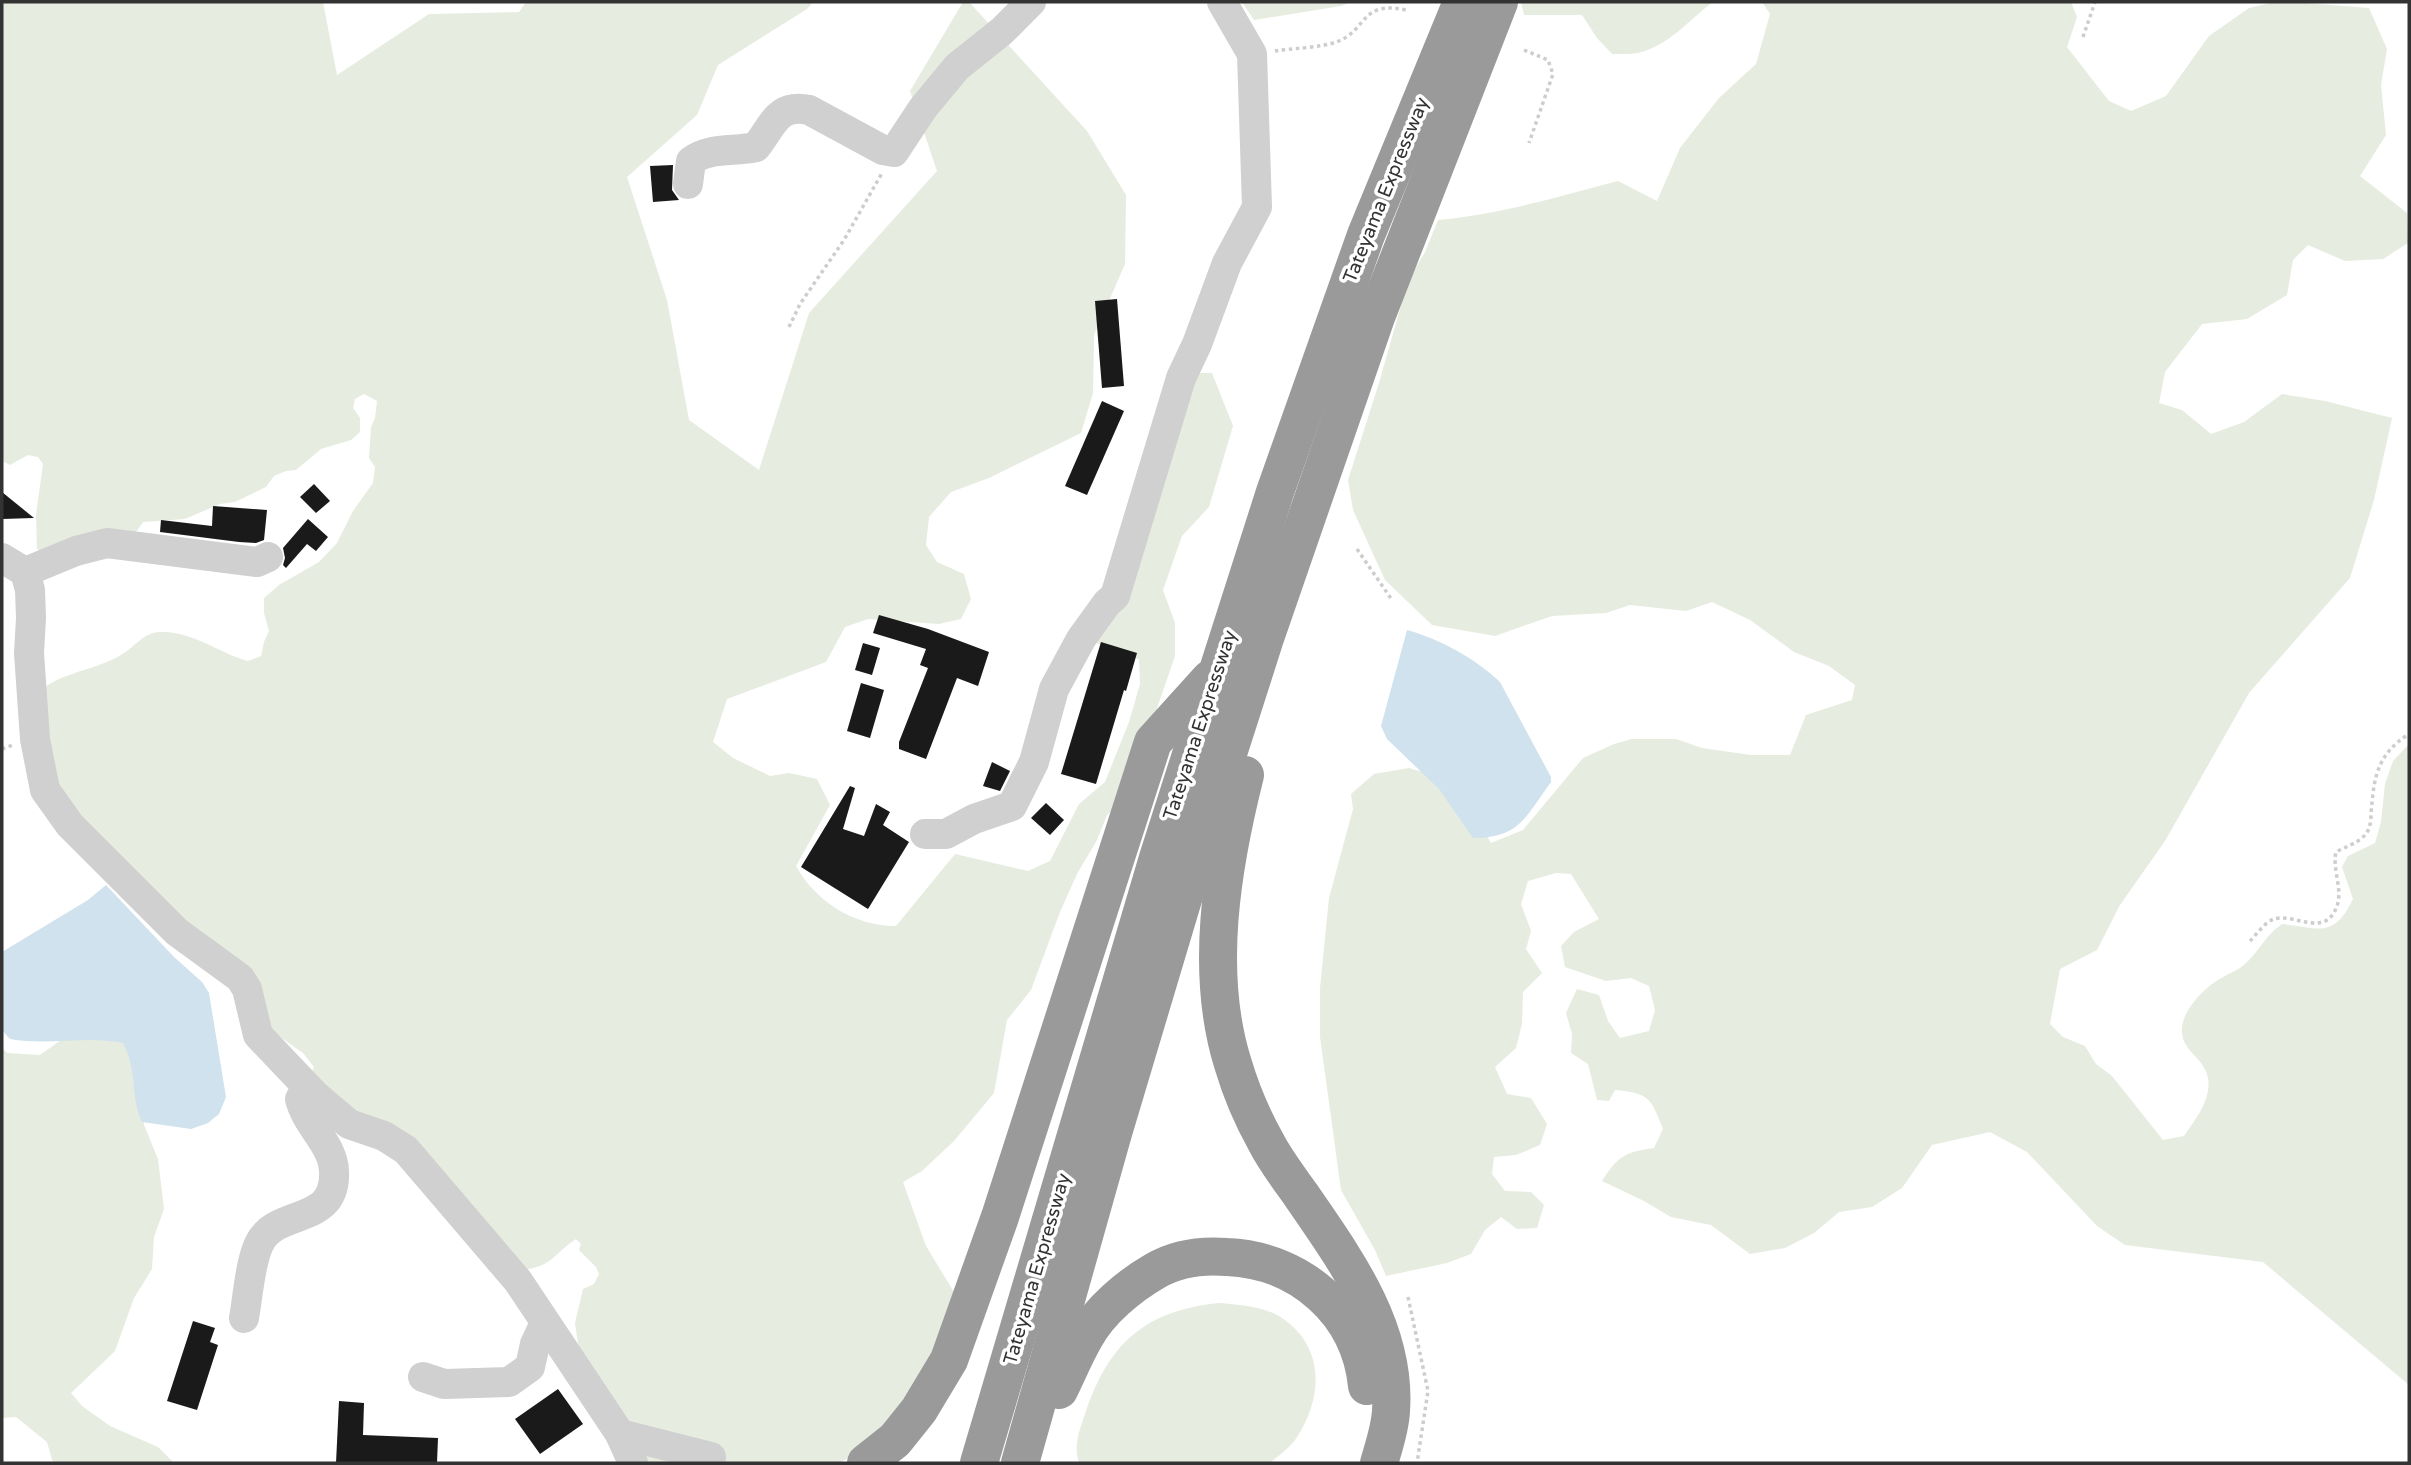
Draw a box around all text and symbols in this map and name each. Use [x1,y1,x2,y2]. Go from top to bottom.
street label: Tateyama Expressway [1339,94,1433,286]
street label: Tateyama Expressway [1159,627,1241,823]
street label: Tateyama Expressway [999,1171,1075,1367]

